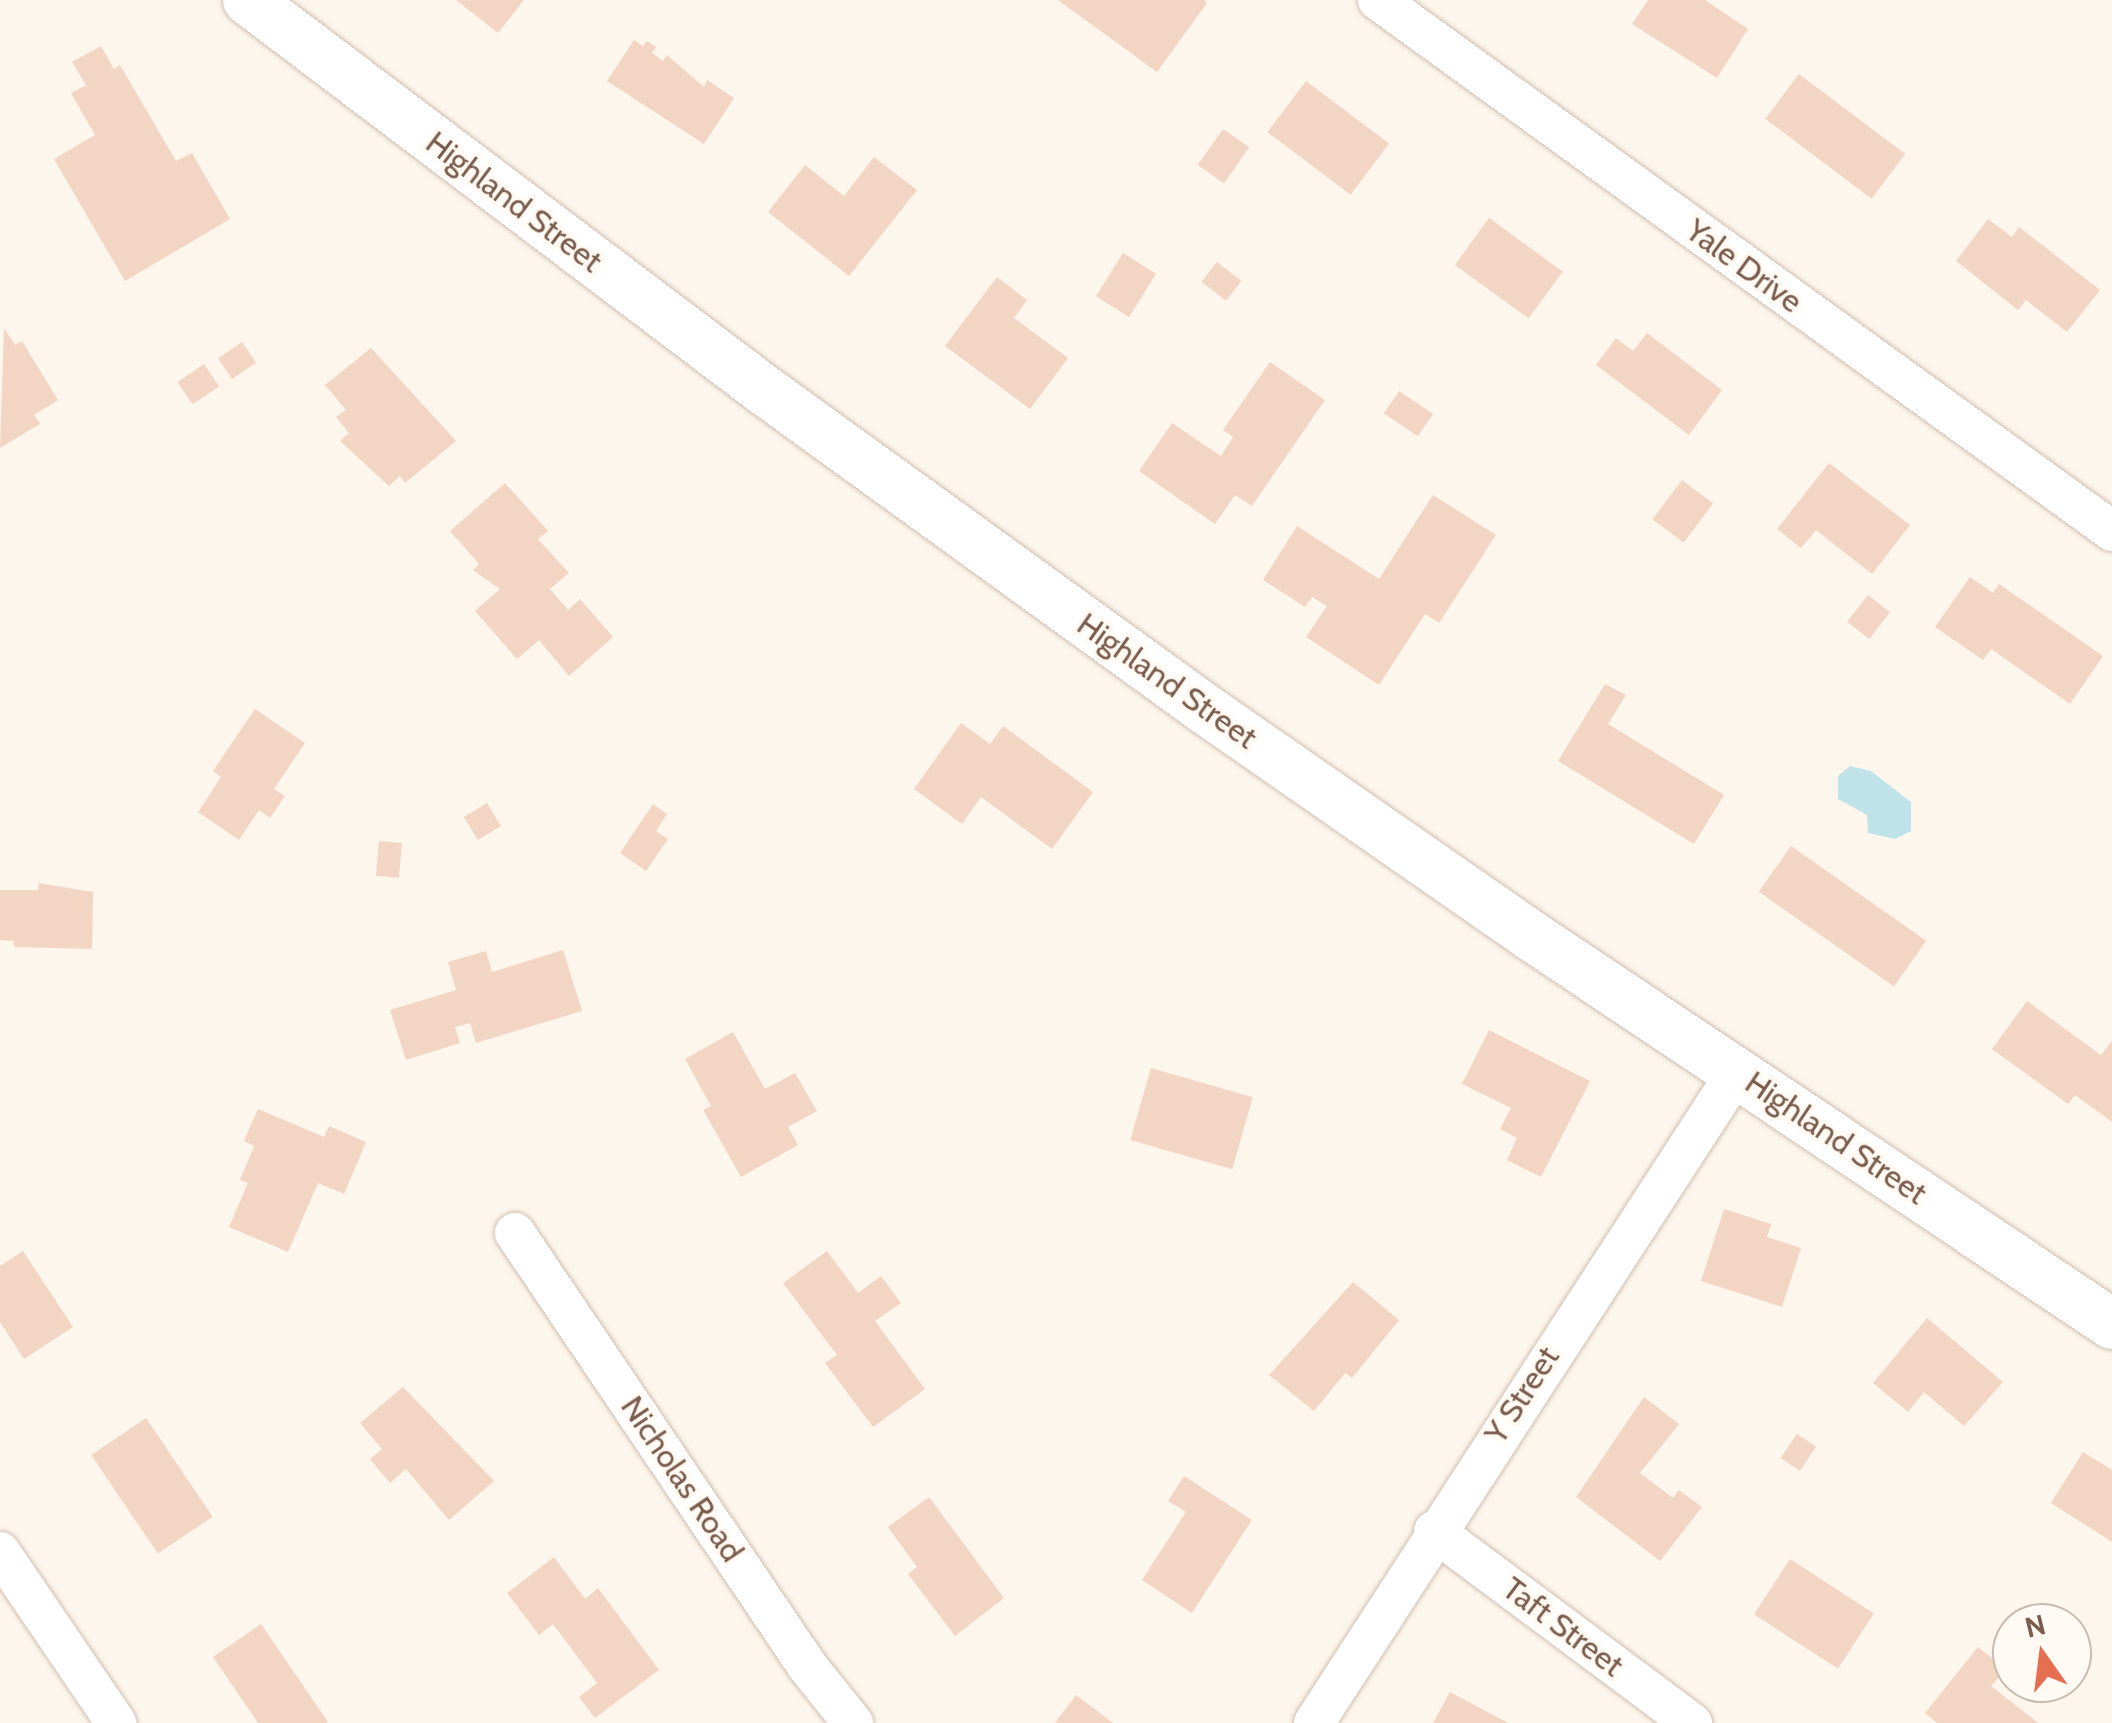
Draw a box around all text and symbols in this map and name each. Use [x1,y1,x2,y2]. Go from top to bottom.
street label: Highland Street [418,123,610,281]
street label: Yale Drive [1678,211,1810,321]
street label: Highland Street [1070,605,1264,757]
street label: Highland Street [1738,1063,1934,1213]
street label: Y Street [1477,1339,1567,1451]
street label: Nicholas Road [613,1389,751,1569]
street label: Taft Street [1495,1569,1631,1685]
north arrow [1992,1603,2092,1703]
text: N [2022,1607,2049,1645]

